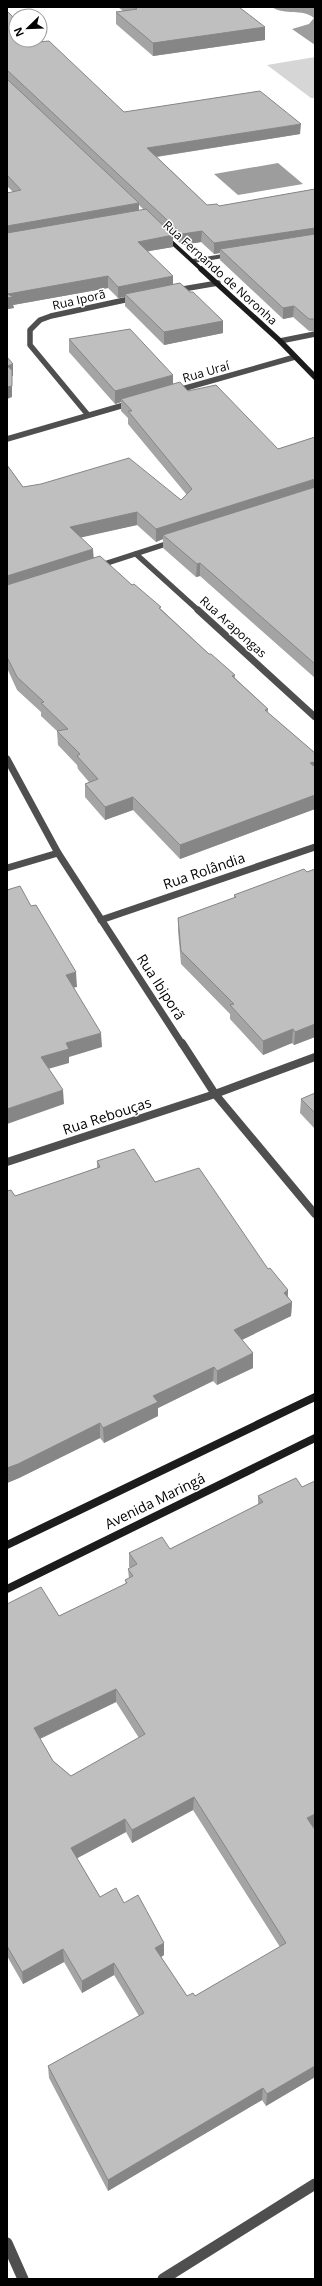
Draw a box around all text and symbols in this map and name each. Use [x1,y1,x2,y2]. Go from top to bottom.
north arrow [8,8,48,48]
text: N [10,25,27,39]
street label: Rua Fernando de Noronha [159,217,281,329]
street label: Rua Iporã [51,285,107,314]
street label: Rua Uraí [180,356,232,386]
street label: Rua Arapongas [196,592,271,661]
street label: Rua Rolândia [160,848,247,893]
street label: Rua Ibiporã [133,950,190,1023]
street label: Rua Rebouças [60,1092,154,1139]
street label: Avenida Maringá [101,1468,208,1533]

